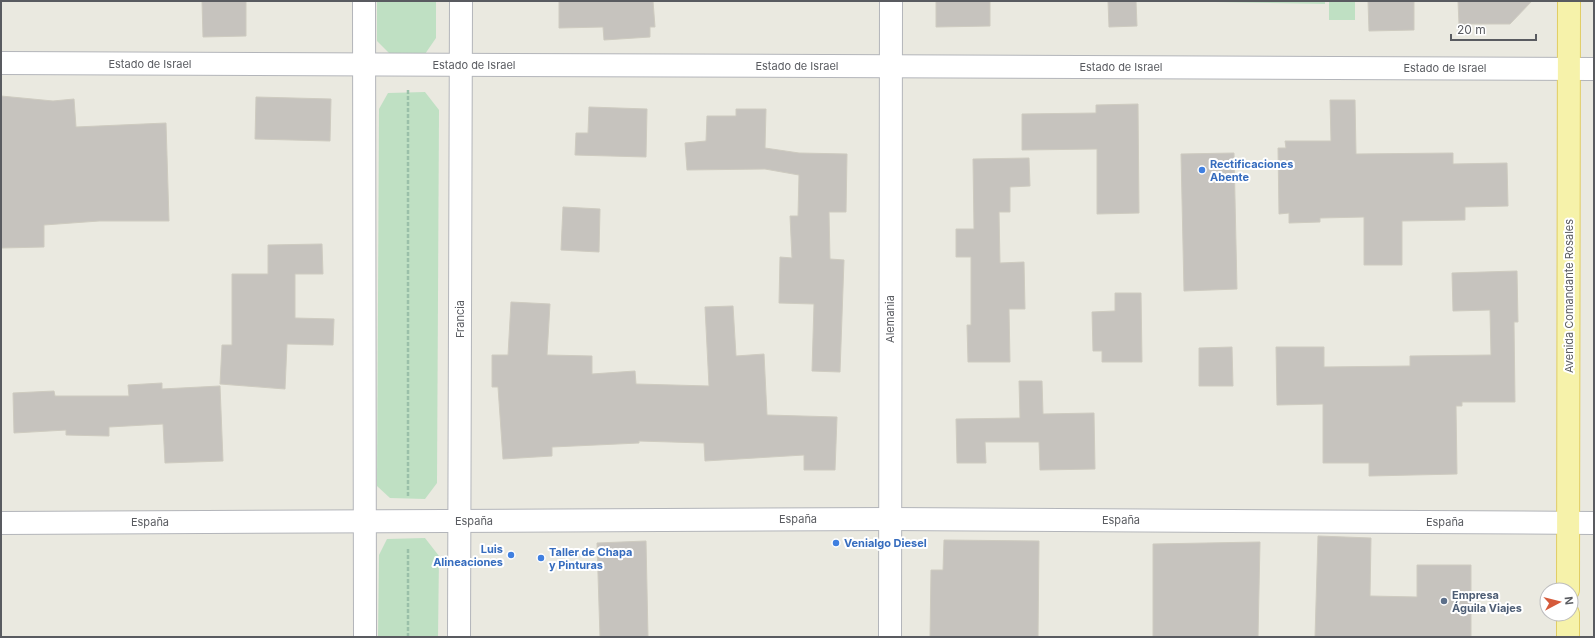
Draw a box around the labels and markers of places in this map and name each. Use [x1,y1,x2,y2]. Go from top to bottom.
place label: Rectificaciones Abente [1210,157,1293,184]
marker: Rectificaciones Abente [1197,165,1207,175]
place label: Venialgo Diesel [844,536,927,550]
marker: Venialgo Diesel [831,538,841,548]
place label: Luis Alineaciones [433,542,503,569]
place label: Taller de Chapa y Pinturas [549,545,632,572]
marker: Luis Alineaciones [506,550,516,560]
marker: Taller de Chapa y Pinturas [536,553,546,563]
place label: Empresa Águila Viajes [1452,588,1522,615]
marker: Empresa Águila Viajes [1439,596,1449,606]

